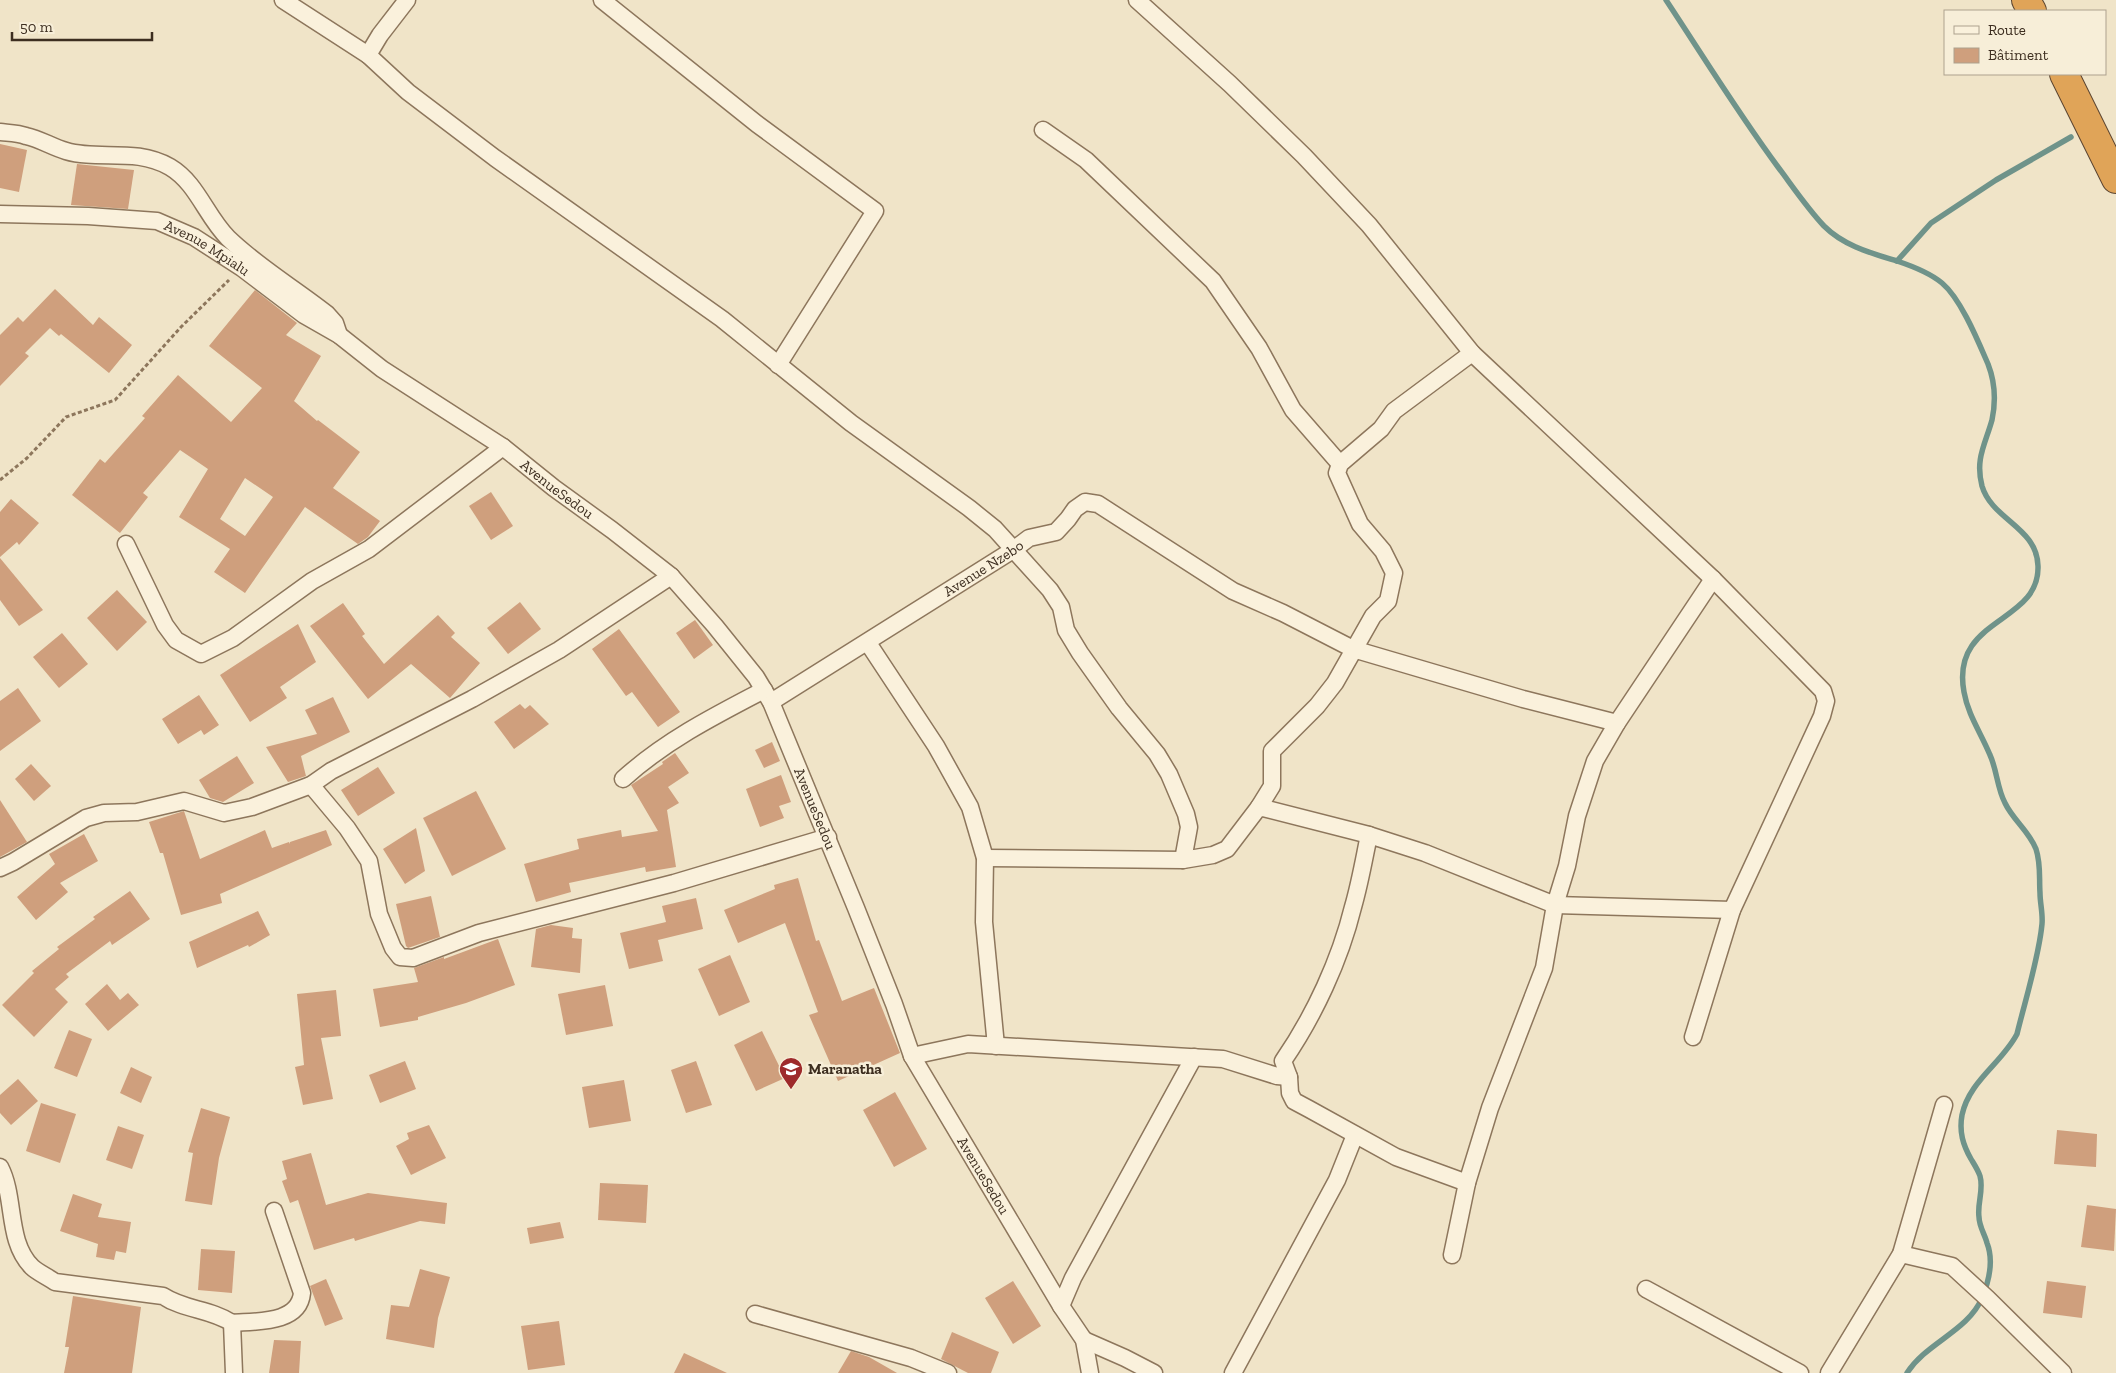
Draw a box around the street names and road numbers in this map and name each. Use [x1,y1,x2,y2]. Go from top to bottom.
street label: Avenue Mpialu [161,216,254,280]
street label: AvenueSedou [517,456,597,523]
street label: Avenue Nzebo [940,536,1027,600]
street label: AvenueSedou [790,765,840,853]
street label: AvenueSedou [953,1134,1014,1218]

